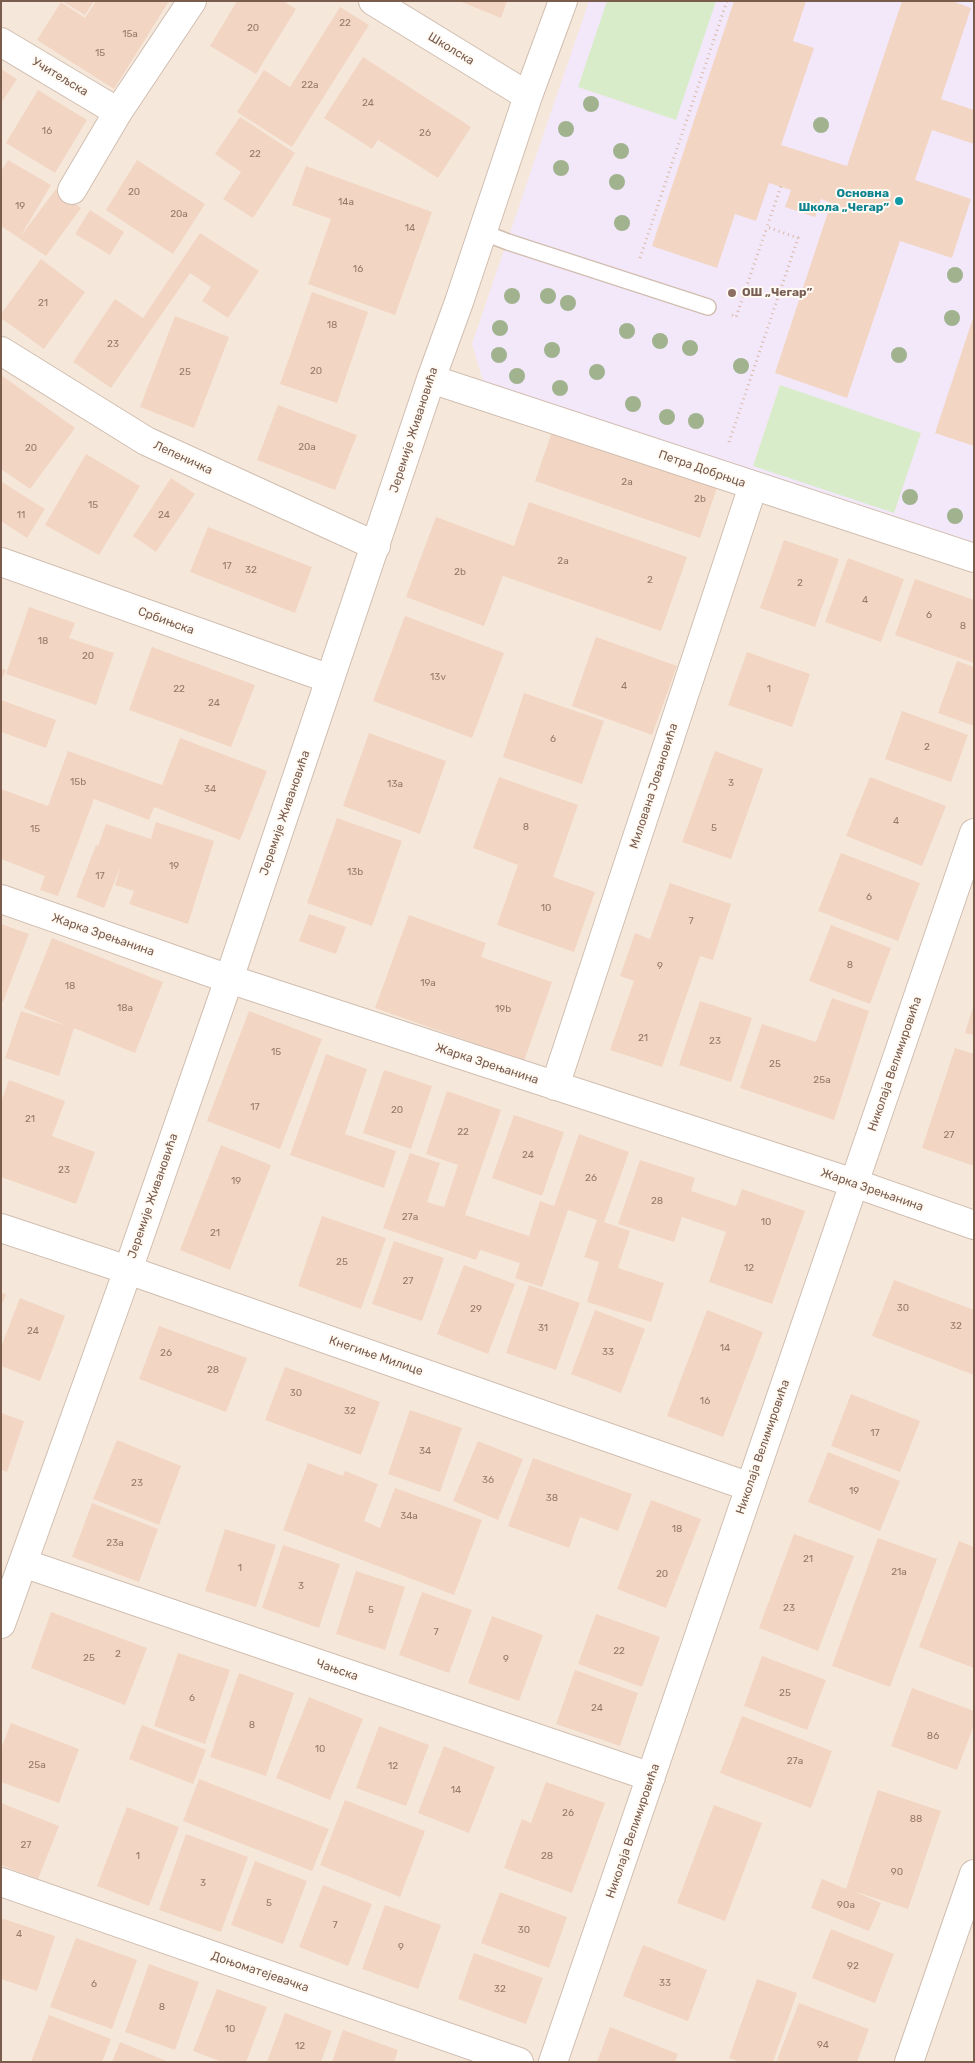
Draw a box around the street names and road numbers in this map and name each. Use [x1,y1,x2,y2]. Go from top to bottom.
street label: Школска [425,30,477,68]
street label: Учитељска [29,55,91,99]
street label: Јеремије Живановића [387,365,441,495]
street label: Лепеничка [151,438,215,478]
street label: Петра Добрњца [657,447,747,491]
street label: Србињска [136,604,196,638]
street label: Милована Јовановића [627,721,681,851]
street label: Јеремије Живановића [257,749,313,877]
street label: Жарка Зрењанина [50,911,156,959]
street label: Николаја Велимировића [865,995,925,1133]
street label: Жарка Зрењанина [434,1041,540,1087]
street label: Јеремије Живановића [125,1132,181,1260]
street label: Жарка Зрењанина [819,1166,925,1214]
street label: Кнегиње Милице [327,1333,425,1379]
street label: Николаја Велимировића [733,1378,793,1516]
street label: Чањска [314,1656,360,1684]
street label: Николаја Велимировића [603,1762,663,1900]
street label: Доњоматејевачка [209,1949,311,1995]

